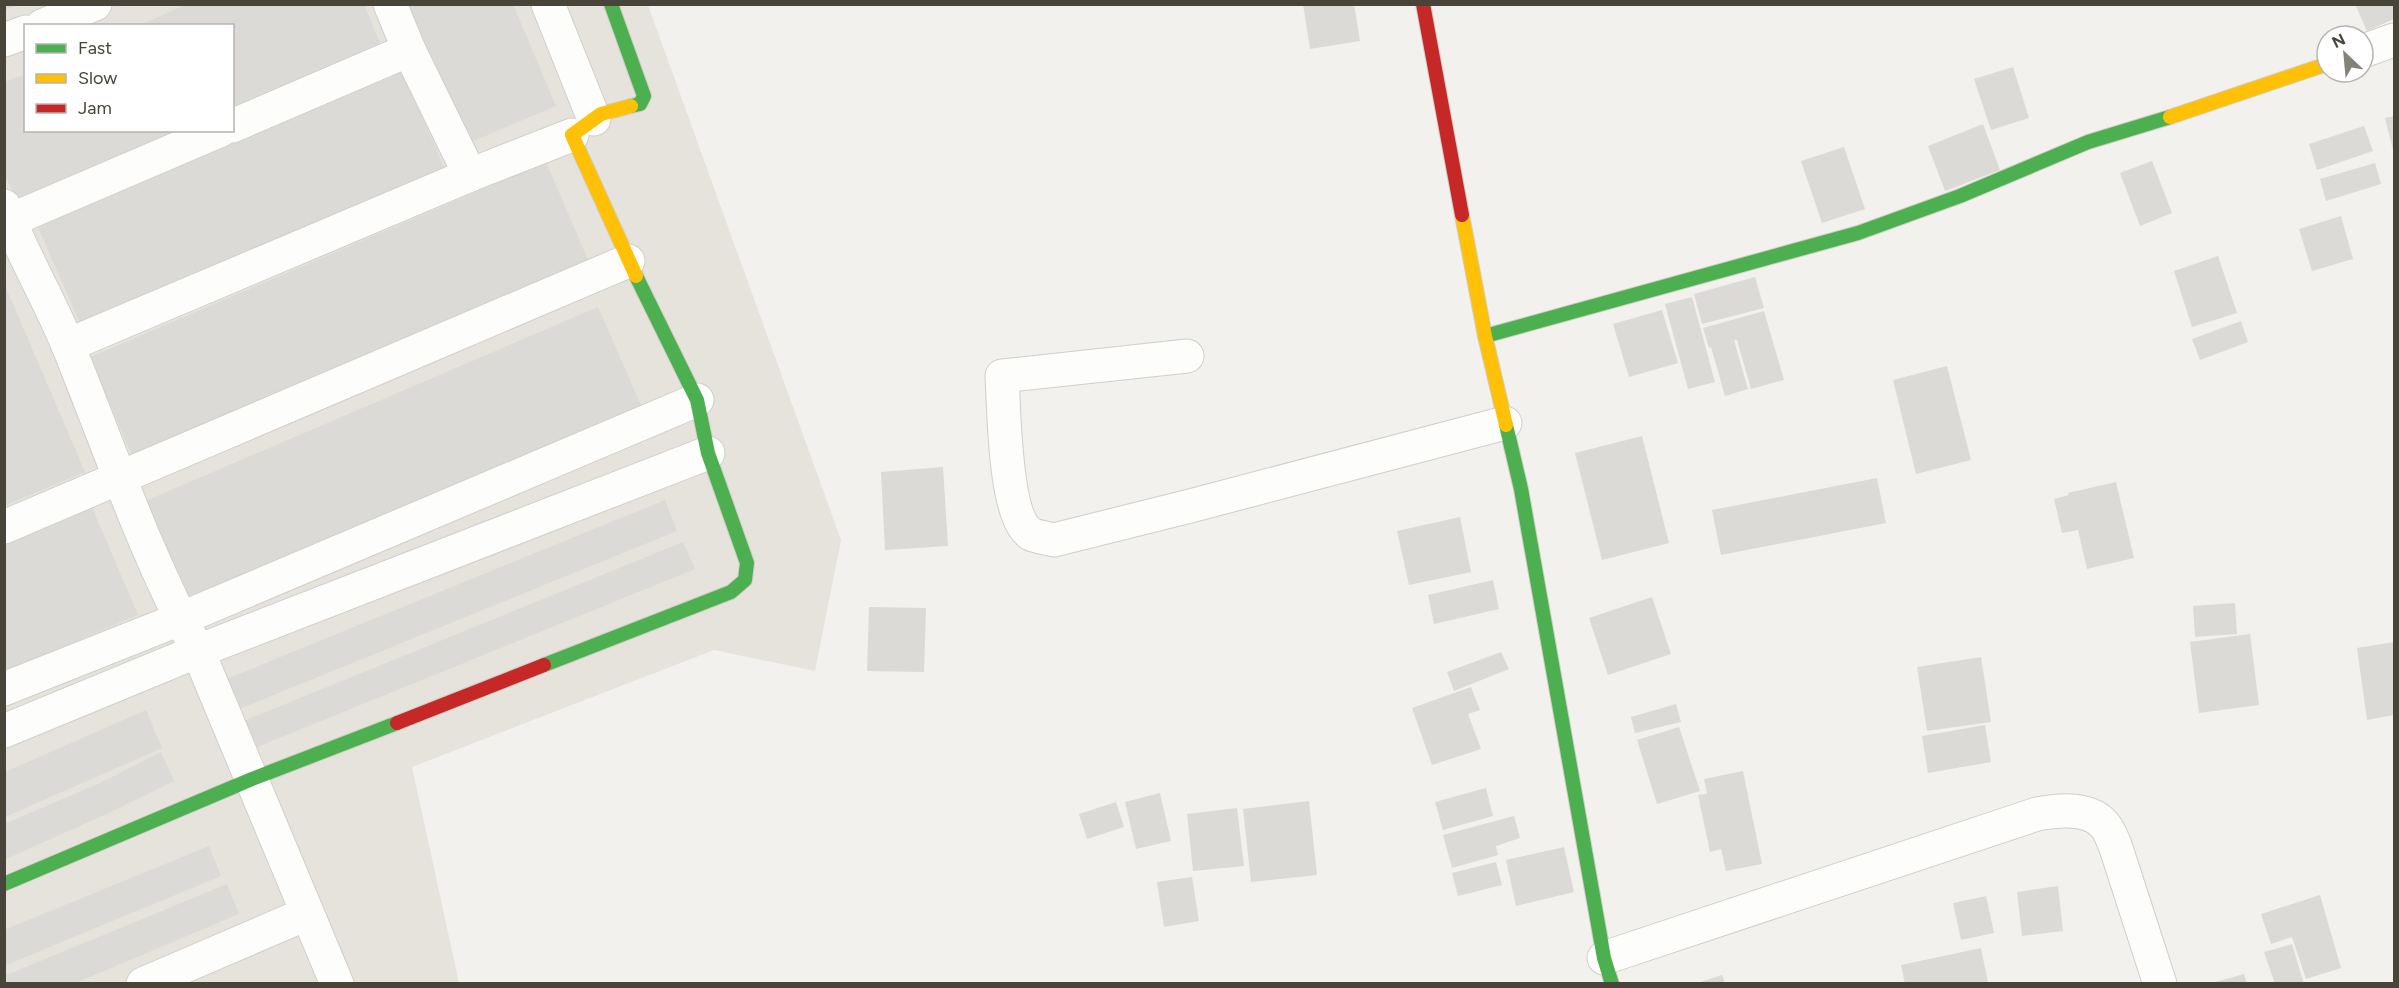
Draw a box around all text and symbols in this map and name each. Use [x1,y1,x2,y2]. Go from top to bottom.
legend [24,24,234,132]
north arrow [2315,24,2375,84]
text: N [2329,30,2348,52]
text: Fast [78,37,112,59]
text: Slow [78,67,117,89]
text: Jam [78,97,112,119]

